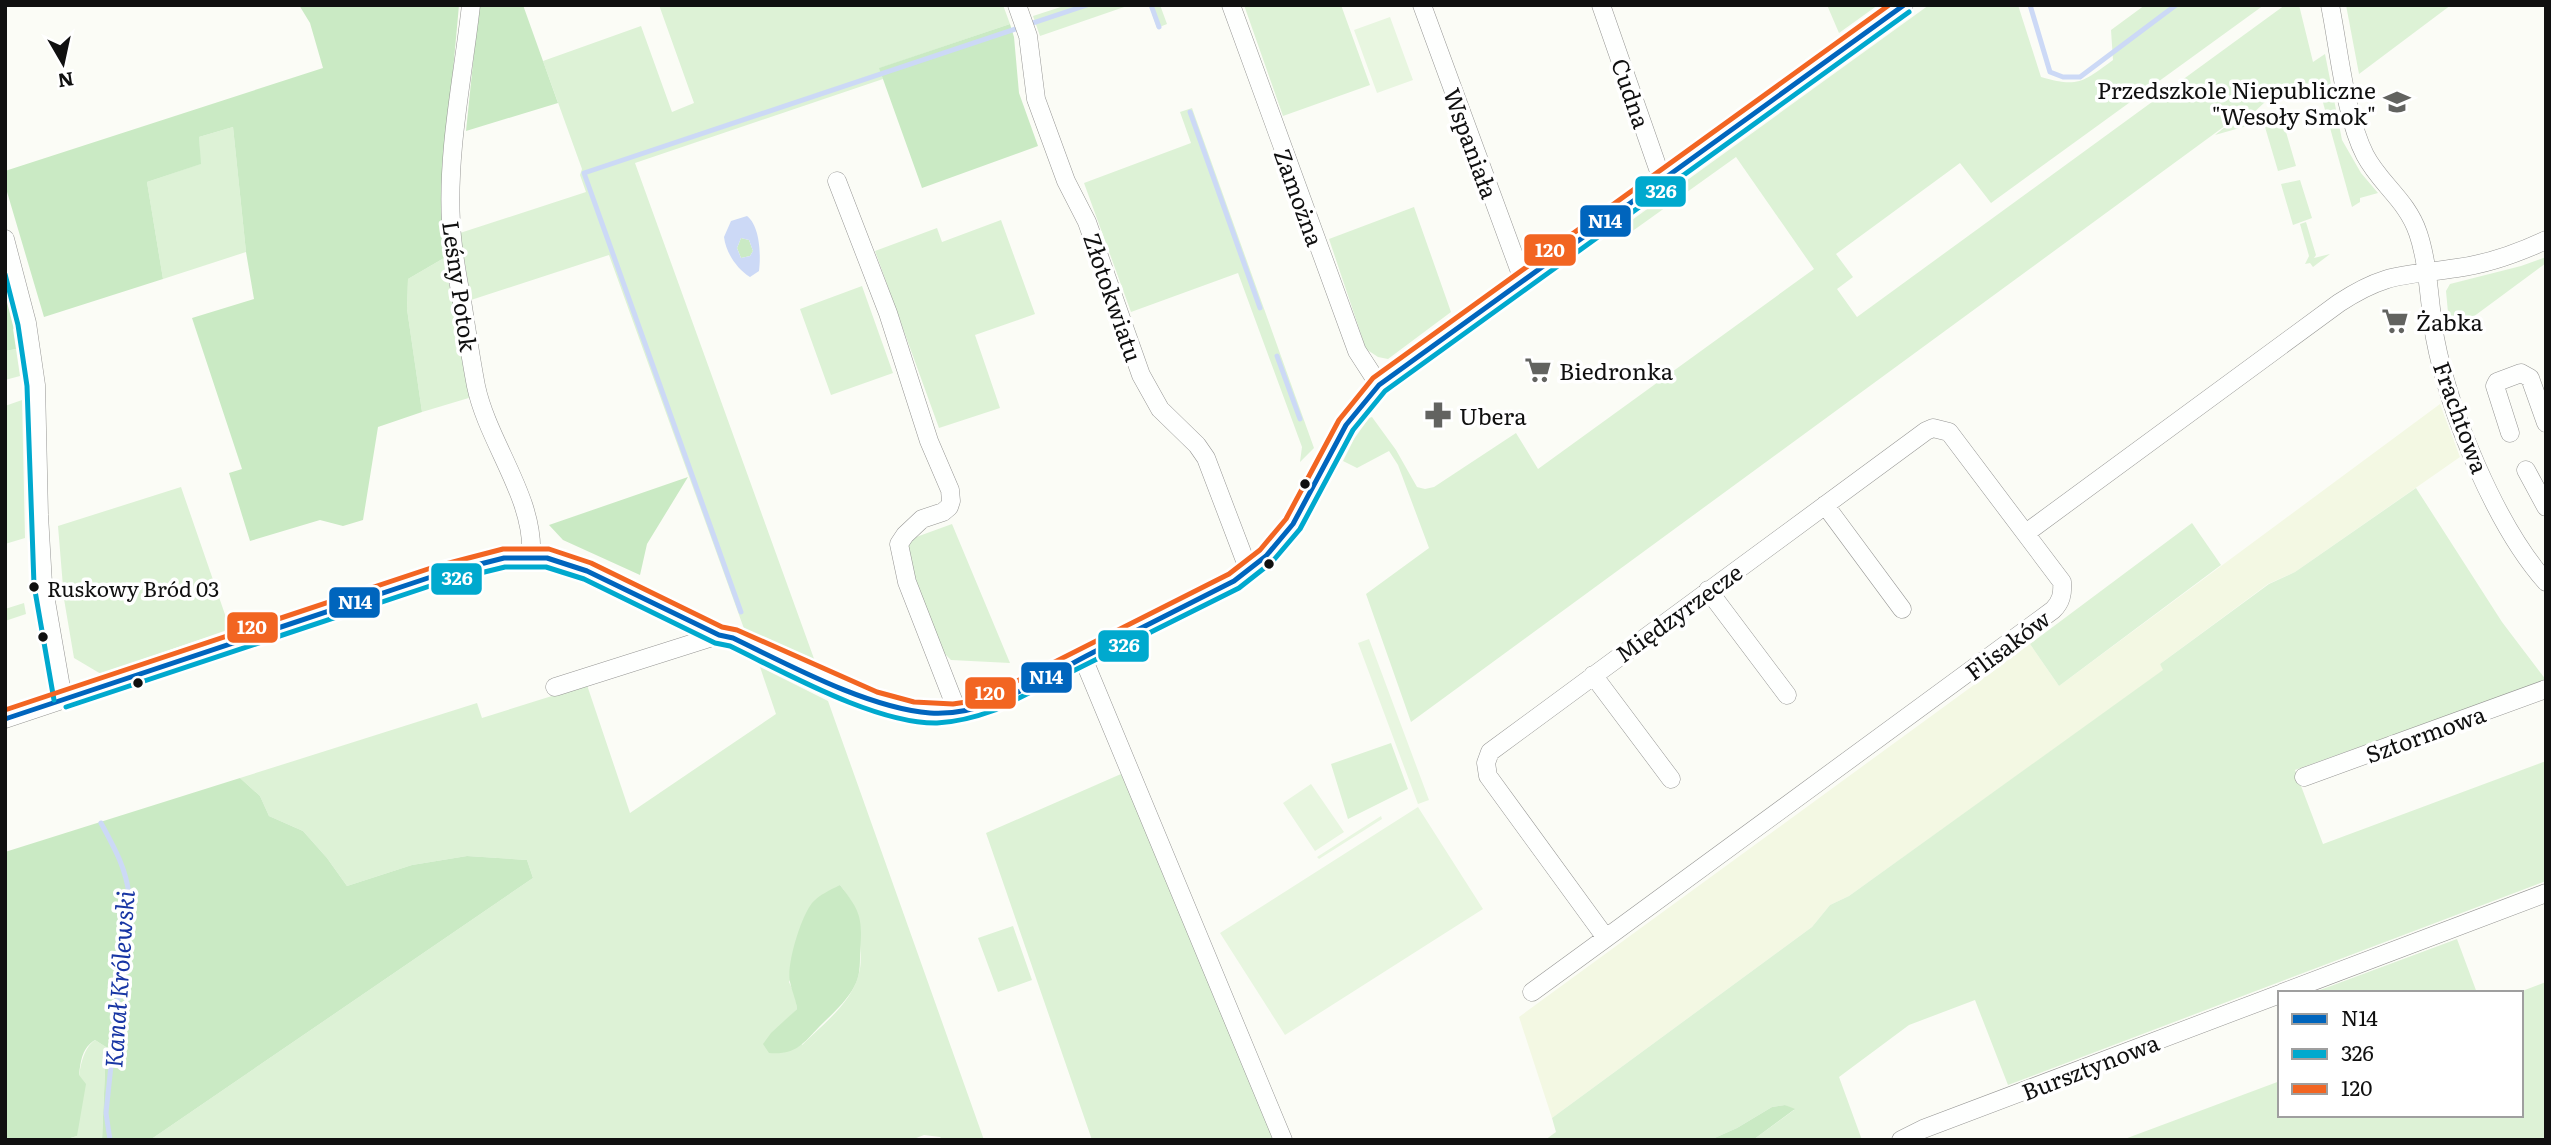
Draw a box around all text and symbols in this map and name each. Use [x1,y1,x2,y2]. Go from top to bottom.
north arrow [28,28,98,98]
street label: Cudna [1604,53,1660,133]
text: N [56,66,76,96]
place label: Przedszkole Niepubliczne "Wesoły Smok" [2097,72,2376,132]
street label: Wspaniała [1436,83,1508,204]
school or university icon: Przedszkole Niepubliczne "Wesoły Smok" [2382,87,2412,117]
street label: Zamożna [1267,143,1334,251]
line badge: 326 [1634,175,1687,208]
text: 326 [1645,176,1677,204]
line badge: N14 [1579,204,1632,238]
text: N14 [1588,206,1623,234]
street label: Leśny Potok [435,218,487,355]
street label: Złotokwiatu [1076,228,1152,366]
line badge: 120 [1523,233,1577,267]
text: 120 [1535,235,1565,263]
place label: Żabka [2416,304,2483,338]
supermarket icon: Żabka [2380,306,2410,336]
place label: Biedronka [1559,353,1674,387]
supermarket icon: Biedronka [1523,355,1553,385]
street label: Frachtowa [2426,356,2498,478]
place label: Ubera [1459,398,1527,432]
pharmacy icon: Ubera [1423,400,1453,430]
unlabelled marker [1298,477,1312,491]
street label: Międzyrzecze [1608,554,1749,670]
unlabelled marker [1262,557,1276,571]
line badge: 326 [430,562,483,596]
text: 326 [441,563,473,591]
place label: Ruskowy Bród 03 [47,572,219,603]
marker: Ruskowy Bród 03 [27,580,41,594]
line badge: N14 [328,586,381,619]
text: N14 [338,587,373,615]
street label: Flisaków [1957,601,2057,687]
line badge: 120 [226,611,279,644]
text: 120 [237,612,267,640]
line badge: 326 [1097,629,1150,663]
unlabelled marker [36,630,50,644]
text: 326 [1108,630,1140,658]
line badge: N14 [1020,661,1073,694]
text: N14 [1029,662,1064,690]
unlabelled marker [131,676,145,690]
line badge: 120 [964,676,1017,710]
text: 120 [975,678,1005,706]
street label: Sztormowa [2360,695,2490,770]
water label: Kanał Królewski [94,889,142,1069]
legend [2278,991,2523,1117]
text: N14 [2341,1001,2378,1032]
street label: Bursztynowa [2016,1024,2164,1108]
text: 326 [2341,1036,2374,1067]
text: 120 [2341,1071,2372,1102]

